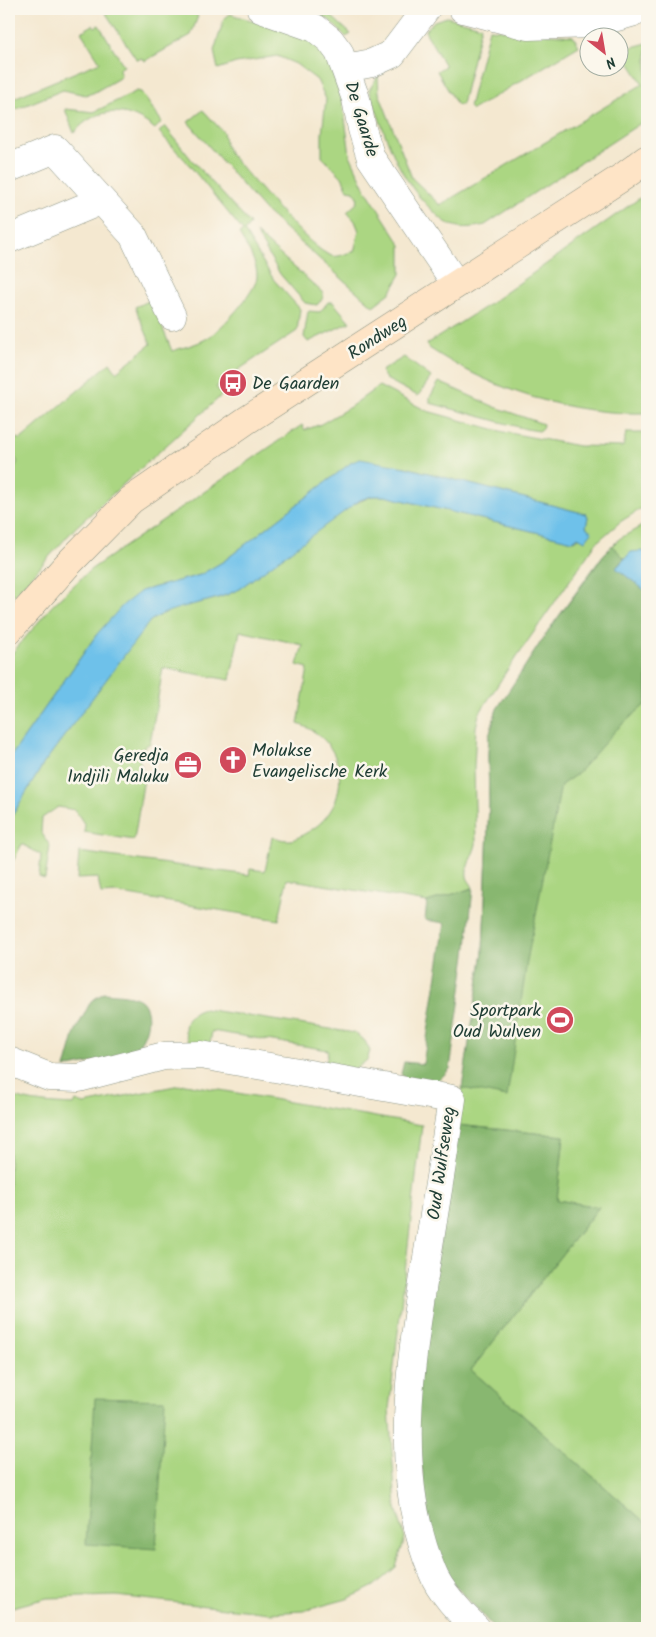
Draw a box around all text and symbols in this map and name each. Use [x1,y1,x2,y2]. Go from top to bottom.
north arrow [578,28,628,78]
text: N [601,51,620,74]
street label: De Gaarde [335,78,386,161]
street label: Rondweg [342,308,413,368]
bus stop icon: De Gaarden [218,368,248,398]
place label: De Gaarden [252,370,339,399]
place label: Molukse Evangelische Kerk [252,737,388,787]
place label: Geredja Indjili Maluku [67,742,169,792]
church icon: Molukse Evangelische Kerk [218,745,248,775]
office icon: Geredja Indjili Maluku [173,750,203,780]
place label: Sportpark Oud Wulven [453,997,542,1047]
sports icon: Sportpark Oud Wulven [545,1005,575,1035]
street label: Oud Wulfseweg [420,1105,465,1222]

